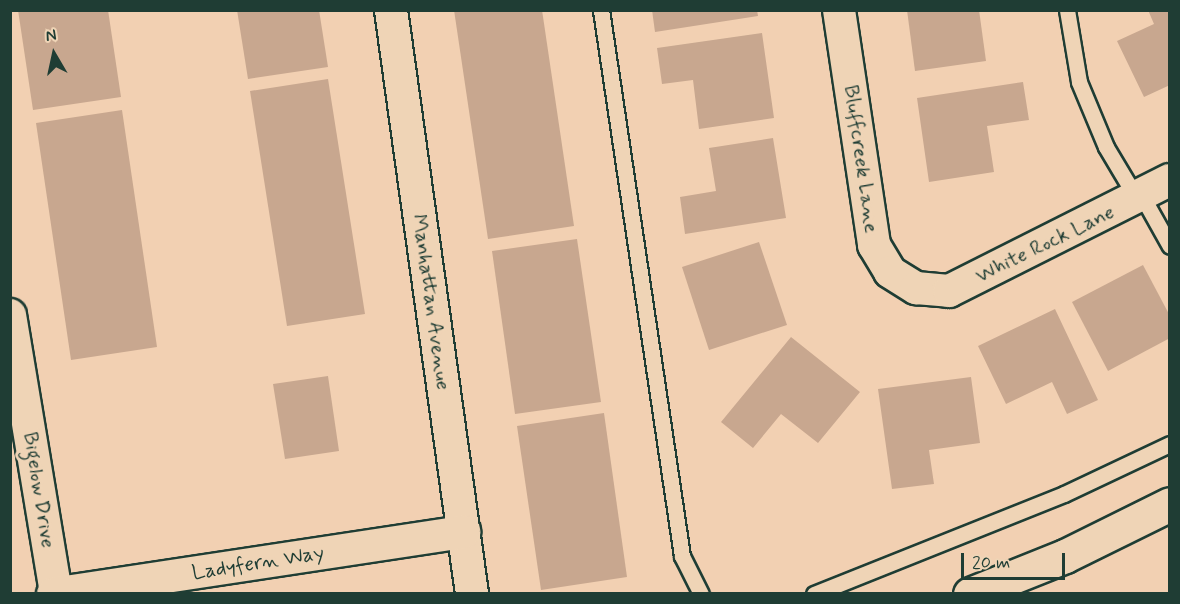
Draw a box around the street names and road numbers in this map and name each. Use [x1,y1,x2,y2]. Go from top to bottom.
street label: Bluffcreek Lane [838,86,884,232]
street label: White Rock Lane [971,199,1119,289]
street label: Manhattan Avenue [406,214,456,390]
street label: Bigelow Drive [17,431,61,549]
street label: Ladyfern Way [190,540,326,586]

